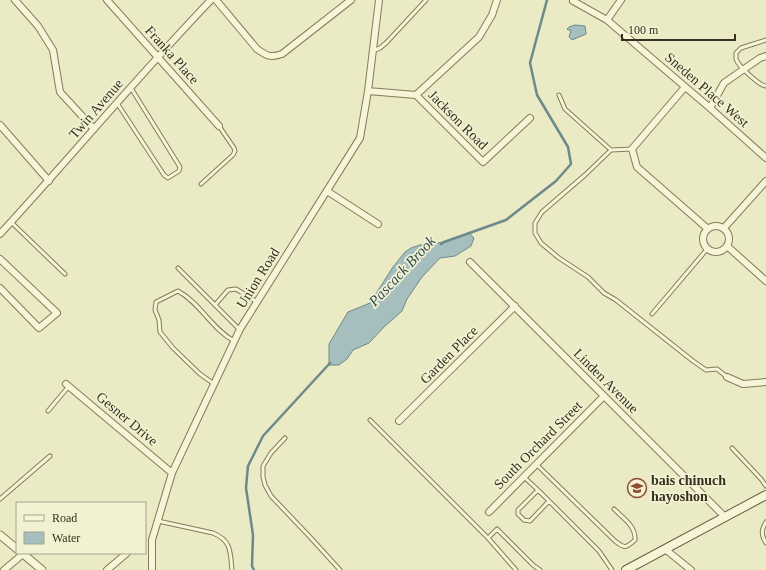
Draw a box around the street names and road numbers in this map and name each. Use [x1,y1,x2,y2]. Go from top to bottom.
street label: Franka Place [142,23,202,87]
street label: Sneden Place West [662,50,752,130]
street label: Twin Avenue [66,76,126,142]
street label: Jackson Road [425,87,491,153]
street label: Union Road [234,245,282,311]
street label: Garden Place [417,323,481,387]
street label: Linden Avenue [571,346,641,416]
street label: Gesner Drive [93,389,161,449]
street label: South Orchard Street [491,398,585,492]

